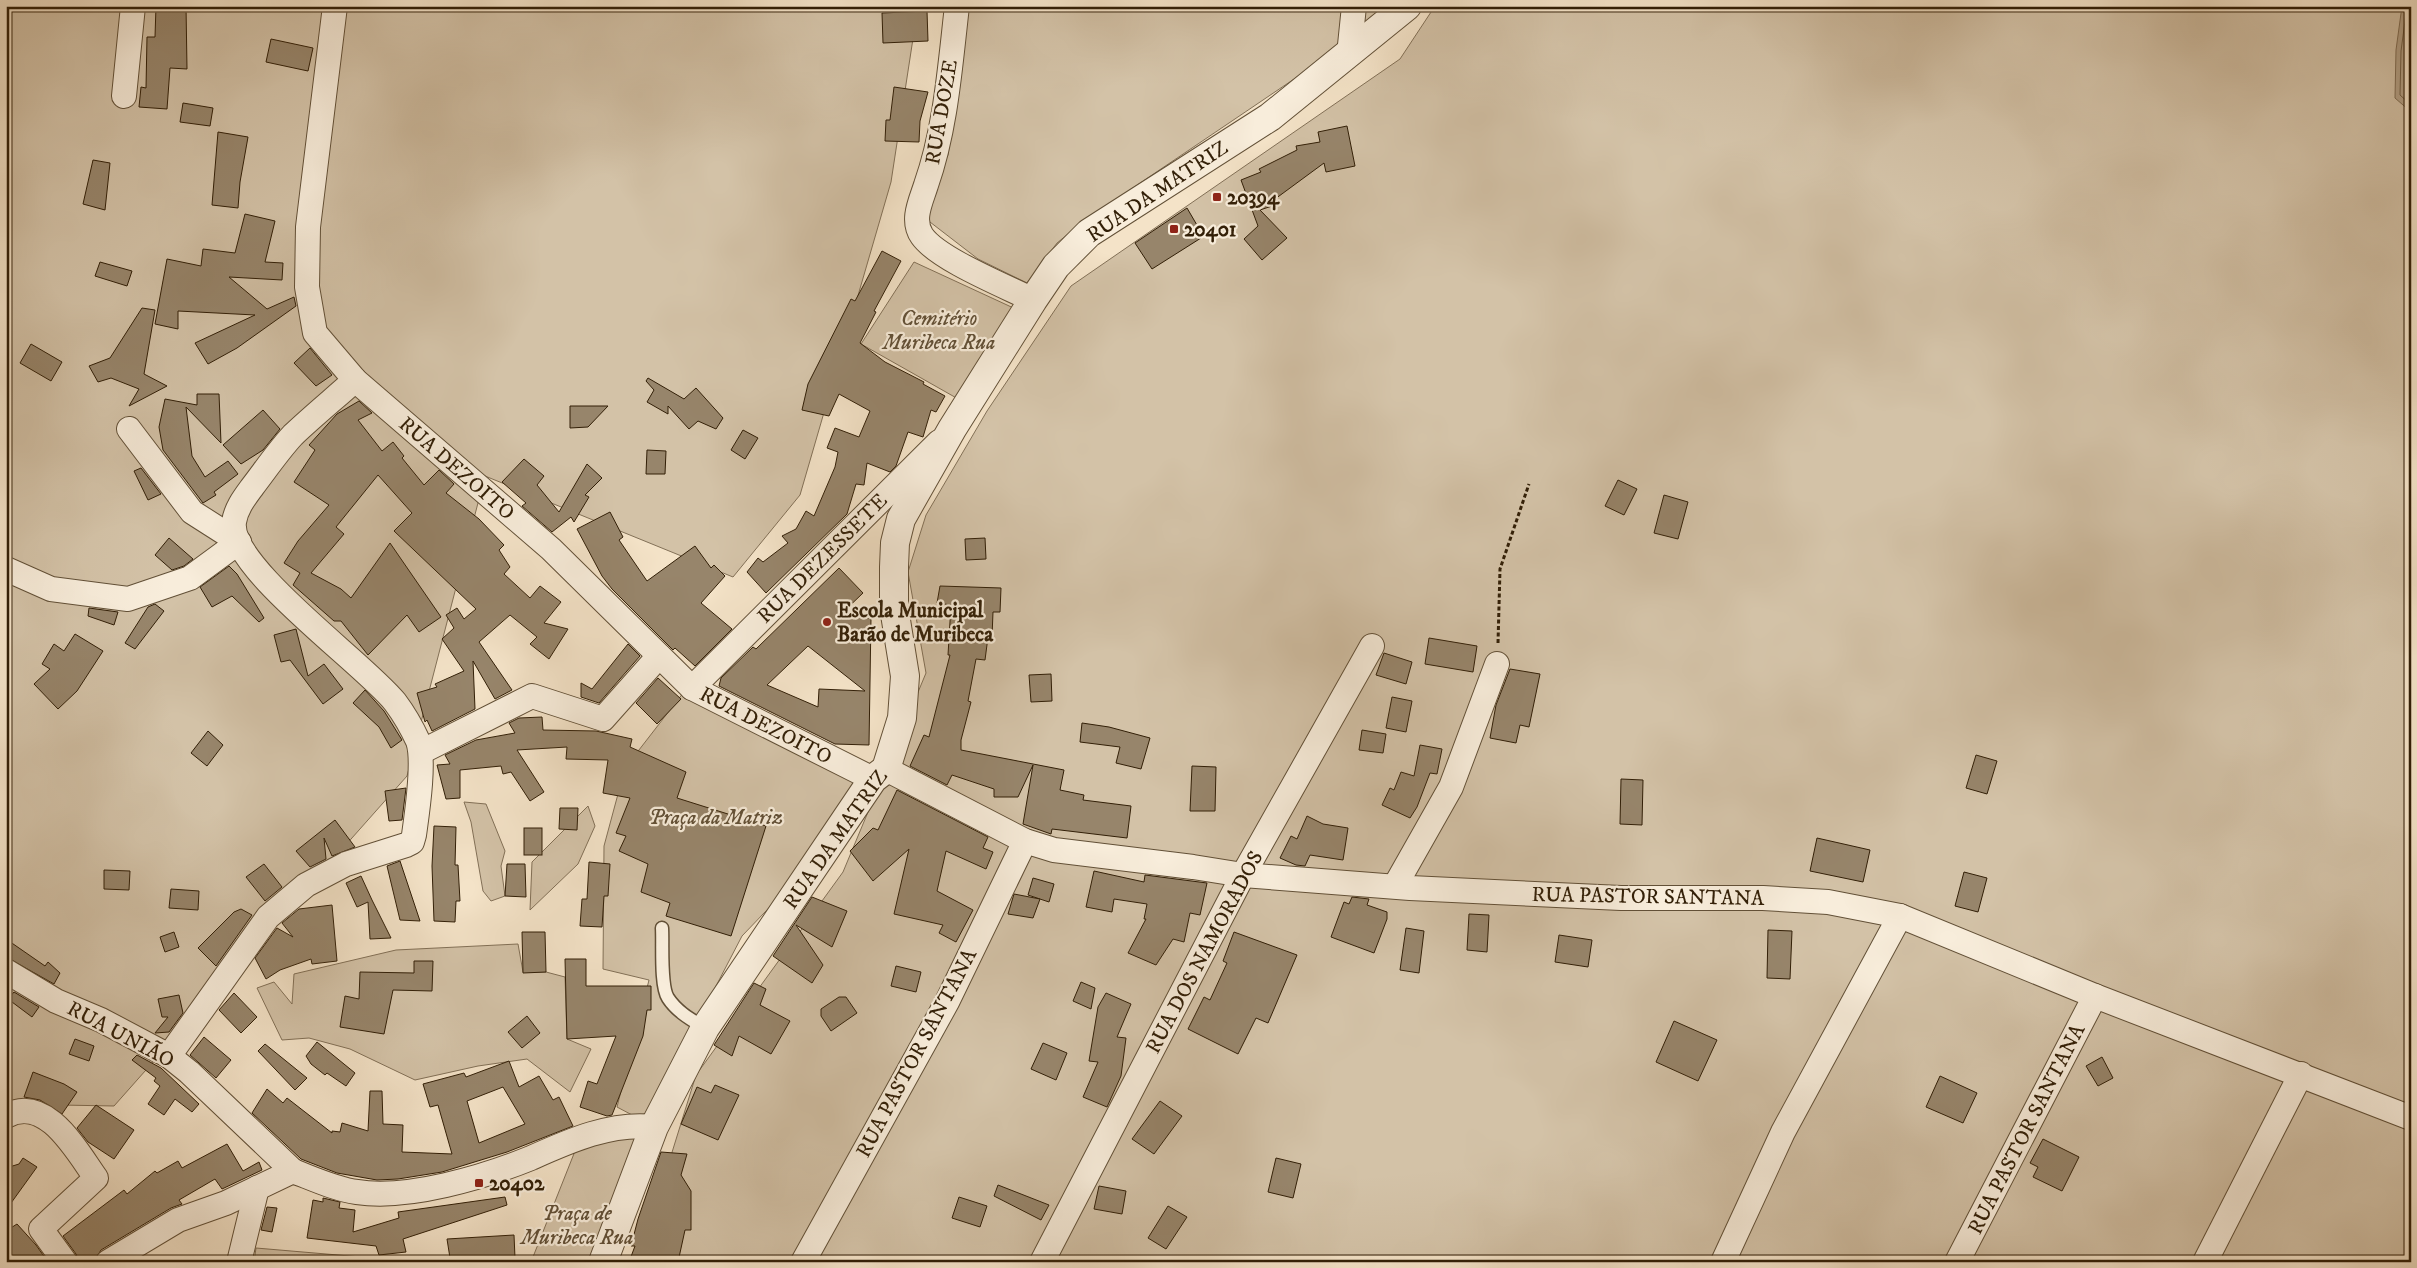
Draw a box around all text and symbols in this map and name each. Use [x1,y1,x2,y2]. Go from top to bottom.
street label: RUA DOZE [920,58,964,167]
street label: RUA DA MATRIZ [1082,135,1233,249]
place label: 20394 [1227,185,1280,211]
marker: 20394 [1211,191,1223,203]
place label: 20401 [1184,217,1237,243]
marker: 20401 [1168,223,1180,235]
park label: Cemitério Muribeca Rua [881,306,995,356]
street label: RUA DEZOITO [393,411,520,526]
street label: RUA DEZESSETE [752,488,893,629]
place label: Escola Municipal Barão de Muribeca [837,598,994,648]
marker: Escola Municipal Barão de Muribeca [821,616,833,628]
street label: RUA DEZOITO [695,681,836,770]
street label: RUA DA MATRIZ [778,765,894,914]
park label: Praça da Matriz [649,805,783,831]
street label: RUA DOS NAMORADOS [1140,847,1269,1058]
street label: RUA PASTOR SANTANA [1531,882,1765,912]
street label: RUA PASTOR SANTANA [851,944,983,1162]
street label: RUA UNIÃO [63,994,179,1074]
street label: RUA PASTOR SANTANA [1962,1019,2092,1239]
place label: 20402 [489,1171,545,1197]
marker: 20402 [473,1177,485,1189]
park label: Praça de Muribeca Rua [519,1201,633,1251]

